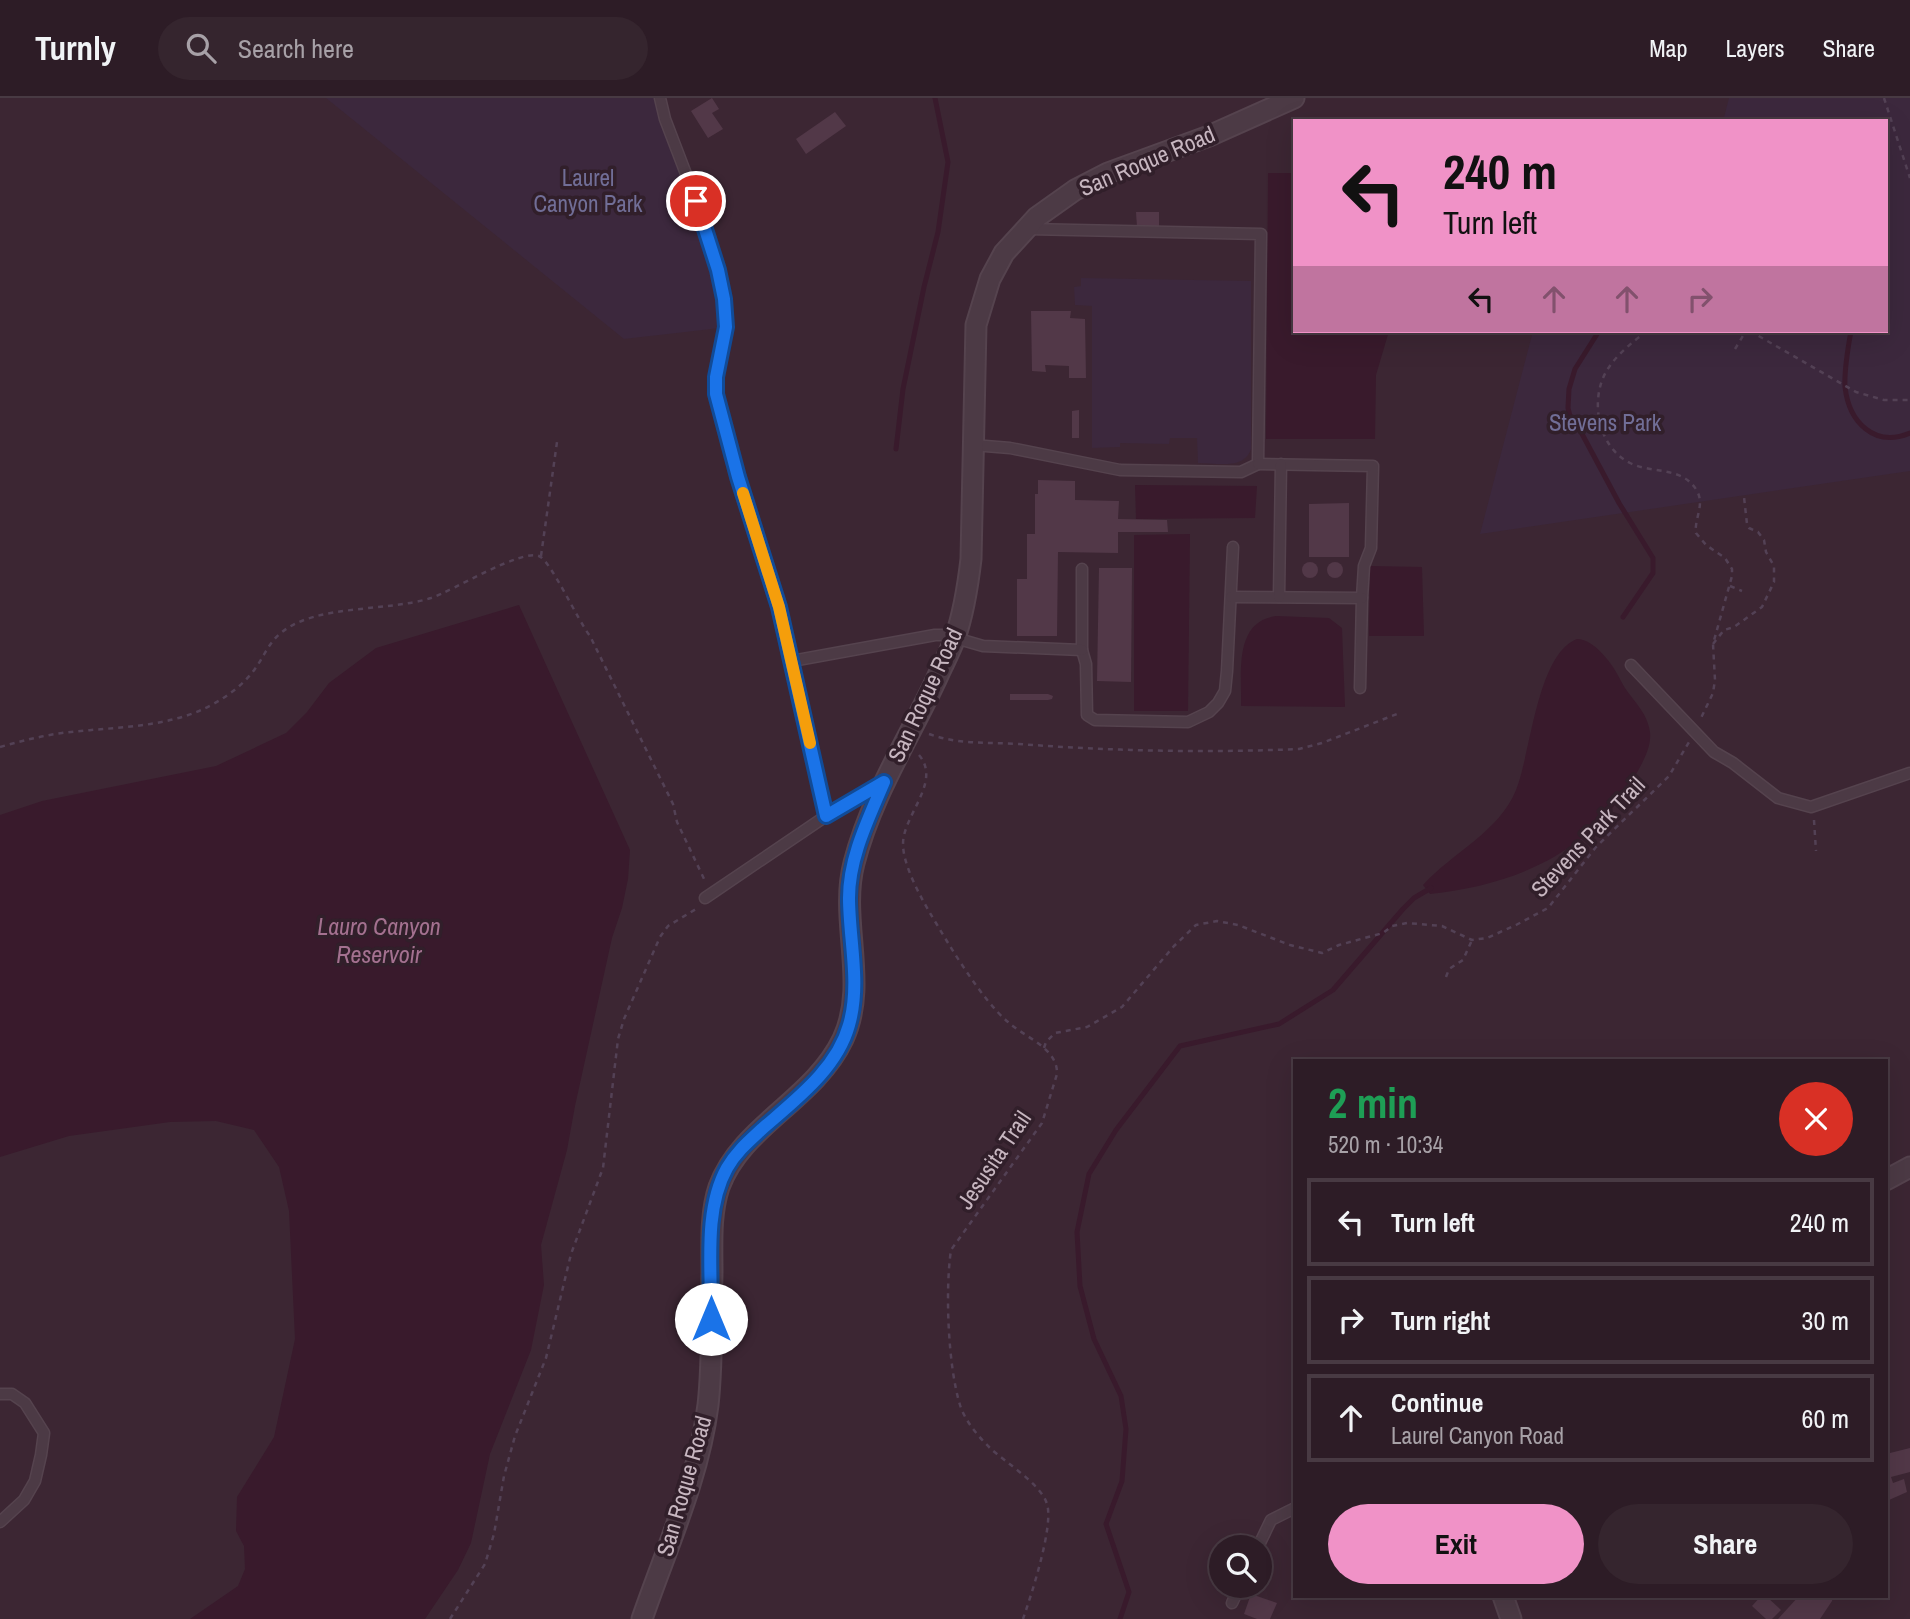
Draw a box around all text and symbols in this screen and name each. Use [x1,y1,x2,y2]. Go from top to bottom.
search box [158,17,648,80]
text: Turnly [35,26,116,70]
icon: search [182,29,220,67]
text: Search here [238,31,354,66]
text: Map [1649,32,1687,64]
text: Layers [1725,32,1784,64]
text: Share [1822,32,1875,64]
street label: San Roque Road [1074,118,1219,203]
text: 240 m [1443,138,1557,204]
icon: left [1328,147,1419,238]
park label: Laurel Canyon Park [533,162,643,219]
pin [666,171,726,231]
icon: arrive [677,182,715,220]
text: Turn left [1443,201,1537,244]
icon: left [1462,280,1500,318]
icon: ahead [1535,280,1573,318]
icon: ahead [1608,280,1646,318]
icon: right [1681,280,1719,318]
park label: Stevens Park [1549,407,1662,438]
street label: San Roque Road [880,623,969,767]
street label: Stevens Park Trail [1524,770,1652,904]
water label: Lauro Canyon Reservoir [317,910,441,970]
text: 2 min [1328,1075,1418,1131]
button: close [1779,1082,1853,1156]
street label: Jesusita Trail [949,1105,1038,1215]
text: 520 m · 10:34 [1328,1129,1443,1160]
icon: left [1332,1203,1370,1241]
text: Turn left [1391,1205,1475,1240]
text: 240 m [1790,1205,1849,1240]
position arrow [674,1282,748,1356]
icon: right [1332,1301,1370,1339]
text: Turn right [1391,1303,1490,1338]
text: 30 m [1802,1303,1849,1338]
text: Continue [1391,1385,1483,1420]
icon: ahead [1332,1399,1370,1437]
text: 60 m [1802,1401,1849,1436]
street label: San Roque Road [649,1412,718,1560]
text: Laurel Canyon Road [1391,1420,1564,1451]
button: Exit [1328,1504,1584,1584]
button: Share [1598,1504,1853,1584]
map controls [1209,1535,1272,1598]
button: search [1209,1535,1272,1598]

